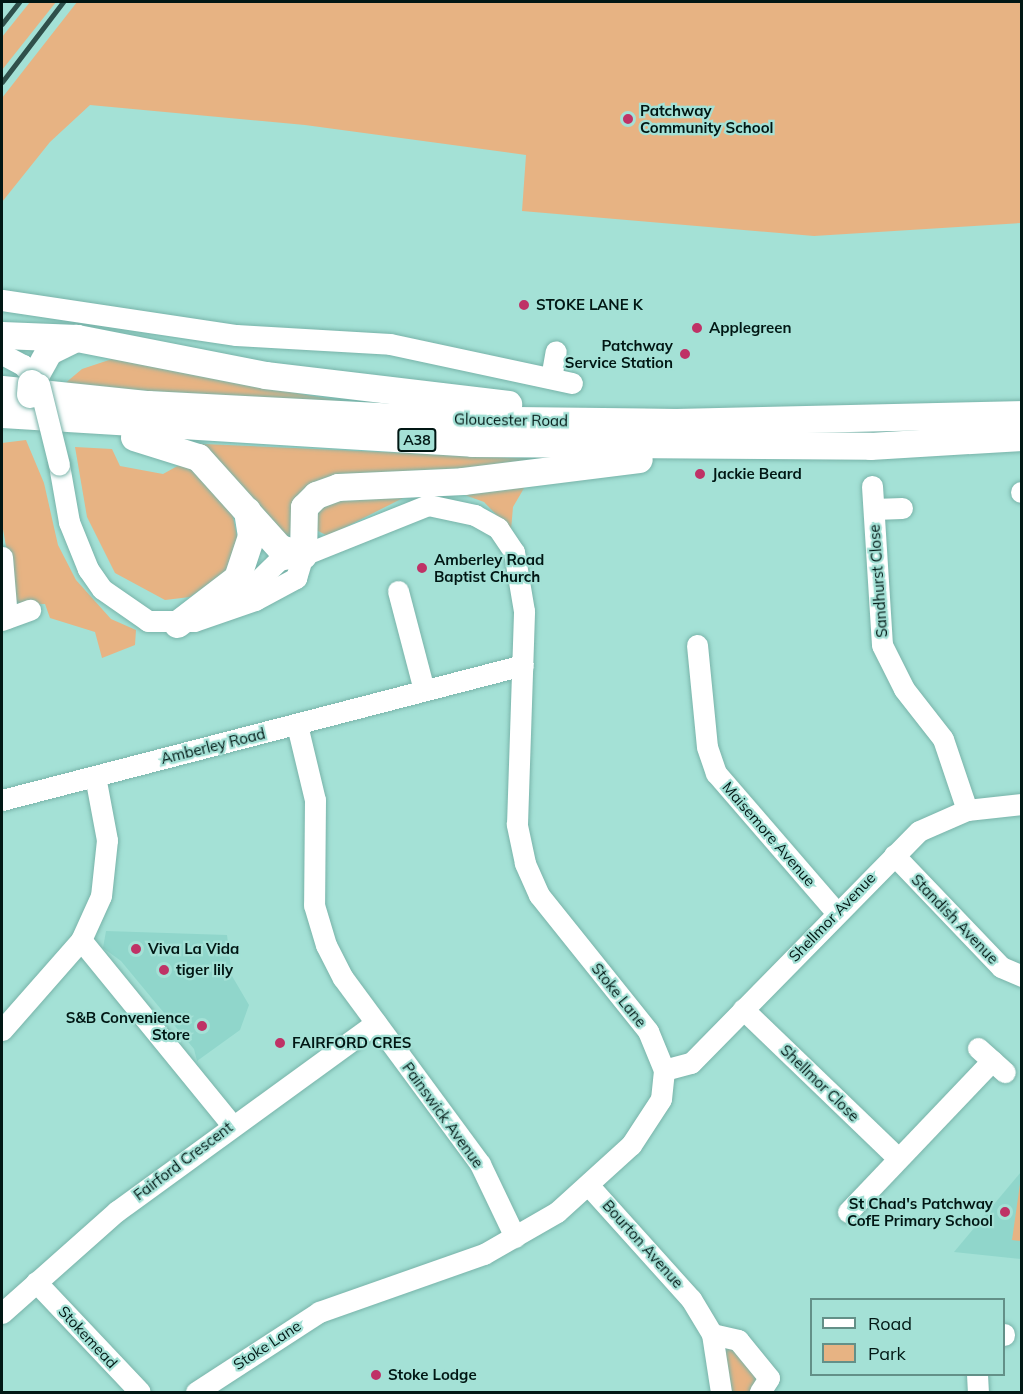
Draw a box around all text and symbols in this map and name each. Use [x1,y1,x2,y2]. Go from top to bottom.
place label: Patchway Community School [640,101,774,136]
marker: Patchway Community School [621,112,635,126]
place label: STOKE LANE K [536,296,643,314]
marker: STOKE LANE K [517,298,531,312]
place label: Applegreen [709,319,792,337]
marker: Applegreen [690,321,704,335]
place label: Patchway Service Station [565,336,673,371]
marker: Patchway Service Station [678,347,692,361]
street label: Gloucester Road [454,410,568,430]
road number: A38 [396,429,438,451]
place label: Jackie Beard [712,465,802,483]
marker: Jackie Beard [693,467,707,481]
street label: Sandhurst Close [865,524,891,638]
place label: Amberley Road Baptist Church [434,550,544,585]
marker: Amberley Road Baptist Church [415,561,429,575]
street label: Amberley Road [159,724,267,768]
street label: Maisemore Avenue [719,778,819,890]
street label: Shellmor Avenue [785,869,879,965]
street label: Standish Avenue [908,871,1002,967]
place label: Viva La Vida [148,940,239,958]
marker: Viva La Vida [129,942,143,956]
street label: Stoke Lane [588,959,650,1031]
place label: tiger lily [176,961,233,979]
marker: tiger lily [157,963,171,977]
place label: S&B Convenience Store [66,1008,190,1043]
marker: S&B Convenience Store [195,1019,209,1033]
place label: FAIRFORD CRES [292,1034,411,1052]
marker: FAIRFORD CRES [273,1036,287,1050]
street label: Shellmor Close [777,1041,863,1125]
street label: Painswick Avenue [399,1059,487,1171]
street label: Fairford Crescent [130,1118,236,1204]
place label: St Chad's Patchway CofE Primary School [847,1194,993,1229]
street label: Bourton Avenue [599,1196,687,1292]
marker: St Chad's Patchway CofE Primary School [998,1205,1012,1219]
legend [810,1298,1005,1376]
street label: Stokemead [55,1302,121,1372]
text: Road [868,1312,912,1335]
street label: Stoke Lane [230,1317,304,1373]
text: Park [868,1342,906,1365]
place label: Stoke Lodge [388,1366,477,1384]
marker: Stoke Lodge [369,1368,383,1382]

